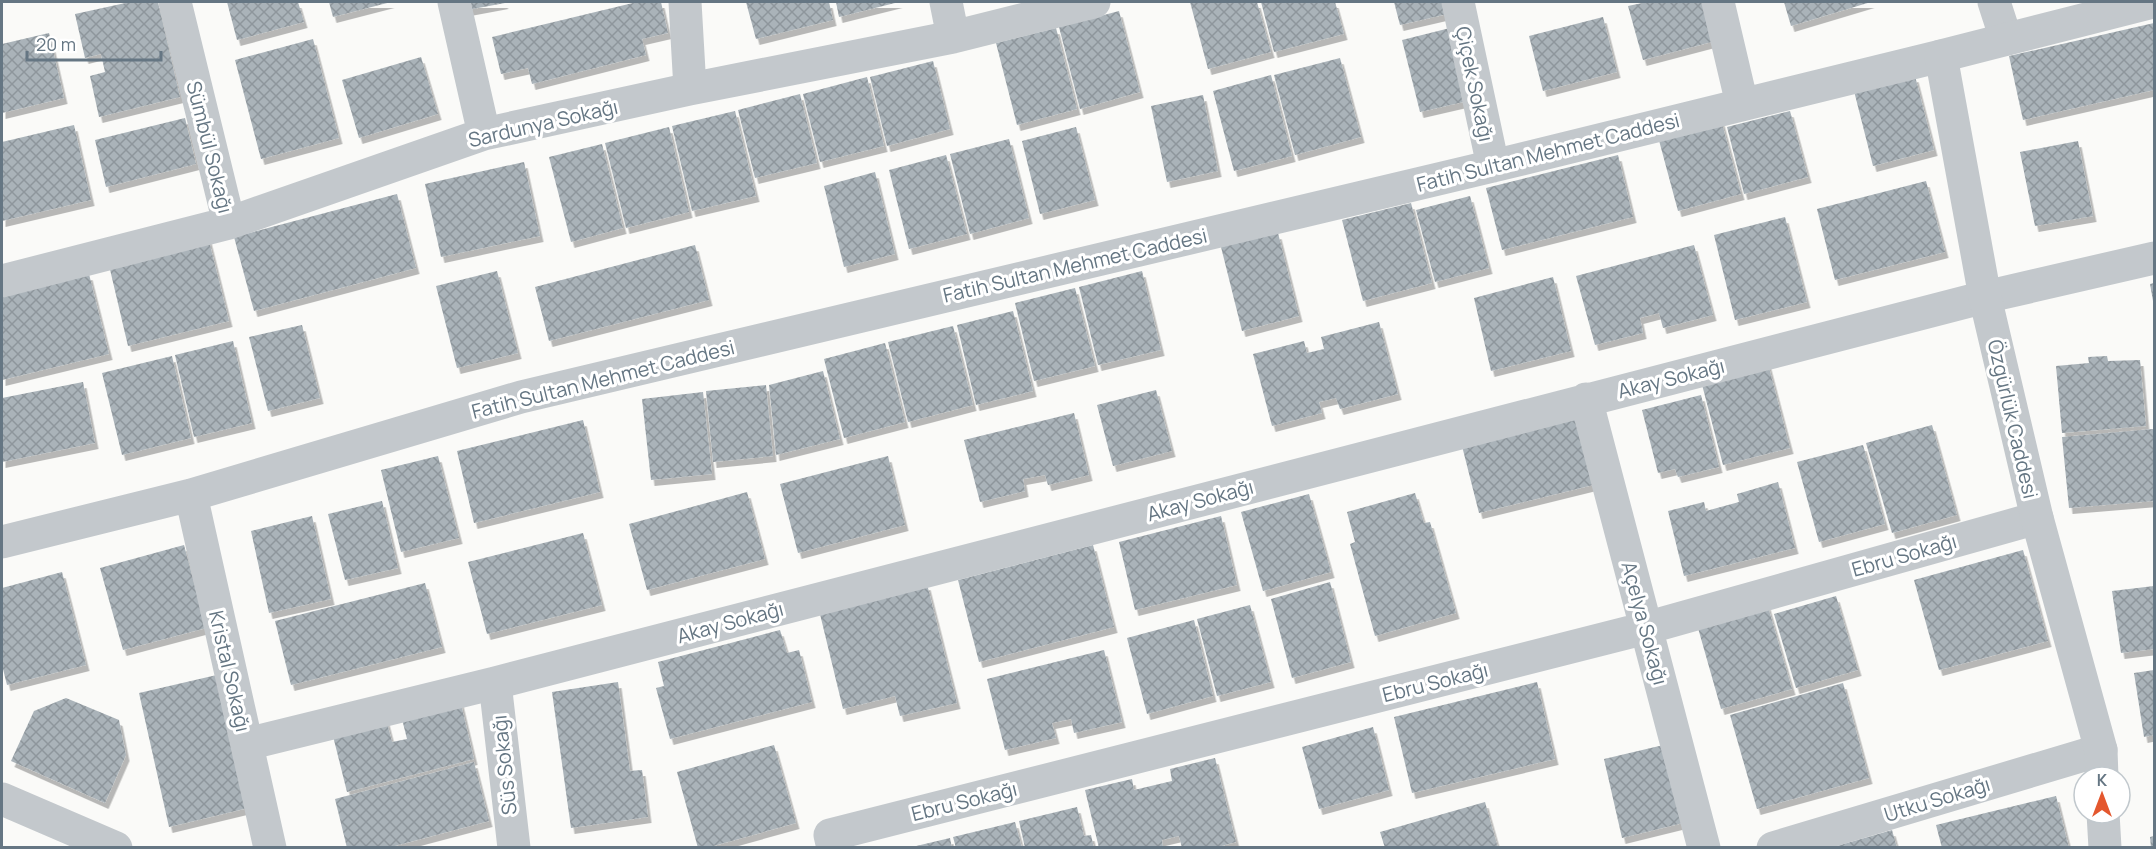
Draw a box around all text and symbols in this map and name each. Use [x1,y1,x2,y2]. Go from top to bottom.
scale bar [27,24,160,62]
street label: Çiçek Sokağı [1450,24,1500,144]
text: 20 m [36,32,76,56]
street label: Sümbül Sokağı [181,78,239,216]
street label: Sardunya Sokağı [466,93,620,153]
street label: Fatih Sultan Mehmet Caddesi [1414,106,1682,198]
street label: Fatih Sultan Mehmet Caddesi [940,221,1210,309]
street label: Fatih Sultan Mehmet Caddesi [469,333,737,425]
street label: Özgürlük Caddesi [1982,337,2044,501]
street label: Akay Sokağı [1615,352,1727,404]
street label: Akay Sokağı [1144,473,1256,527]
street label: Ebru Sokağı [1848,527,1960,583]
street label: Açelya Sokağı [1616,558,1674,688]
street label: Akay Sokağı [674,595,786,649]
street label: Kristal Sokağı [203,608,257,734]
street label: Ebru Sokağı [1379,656,1491,708]
street label: Süs Sokağı [485,714,523,816]
north arrow [2072,765,2132,825]
text: K [2097,769,2108,791]
street label: Utku Sokağı [1881,770,1993,828]
street label: Ebru Sokağı [908,775,1020,827]

